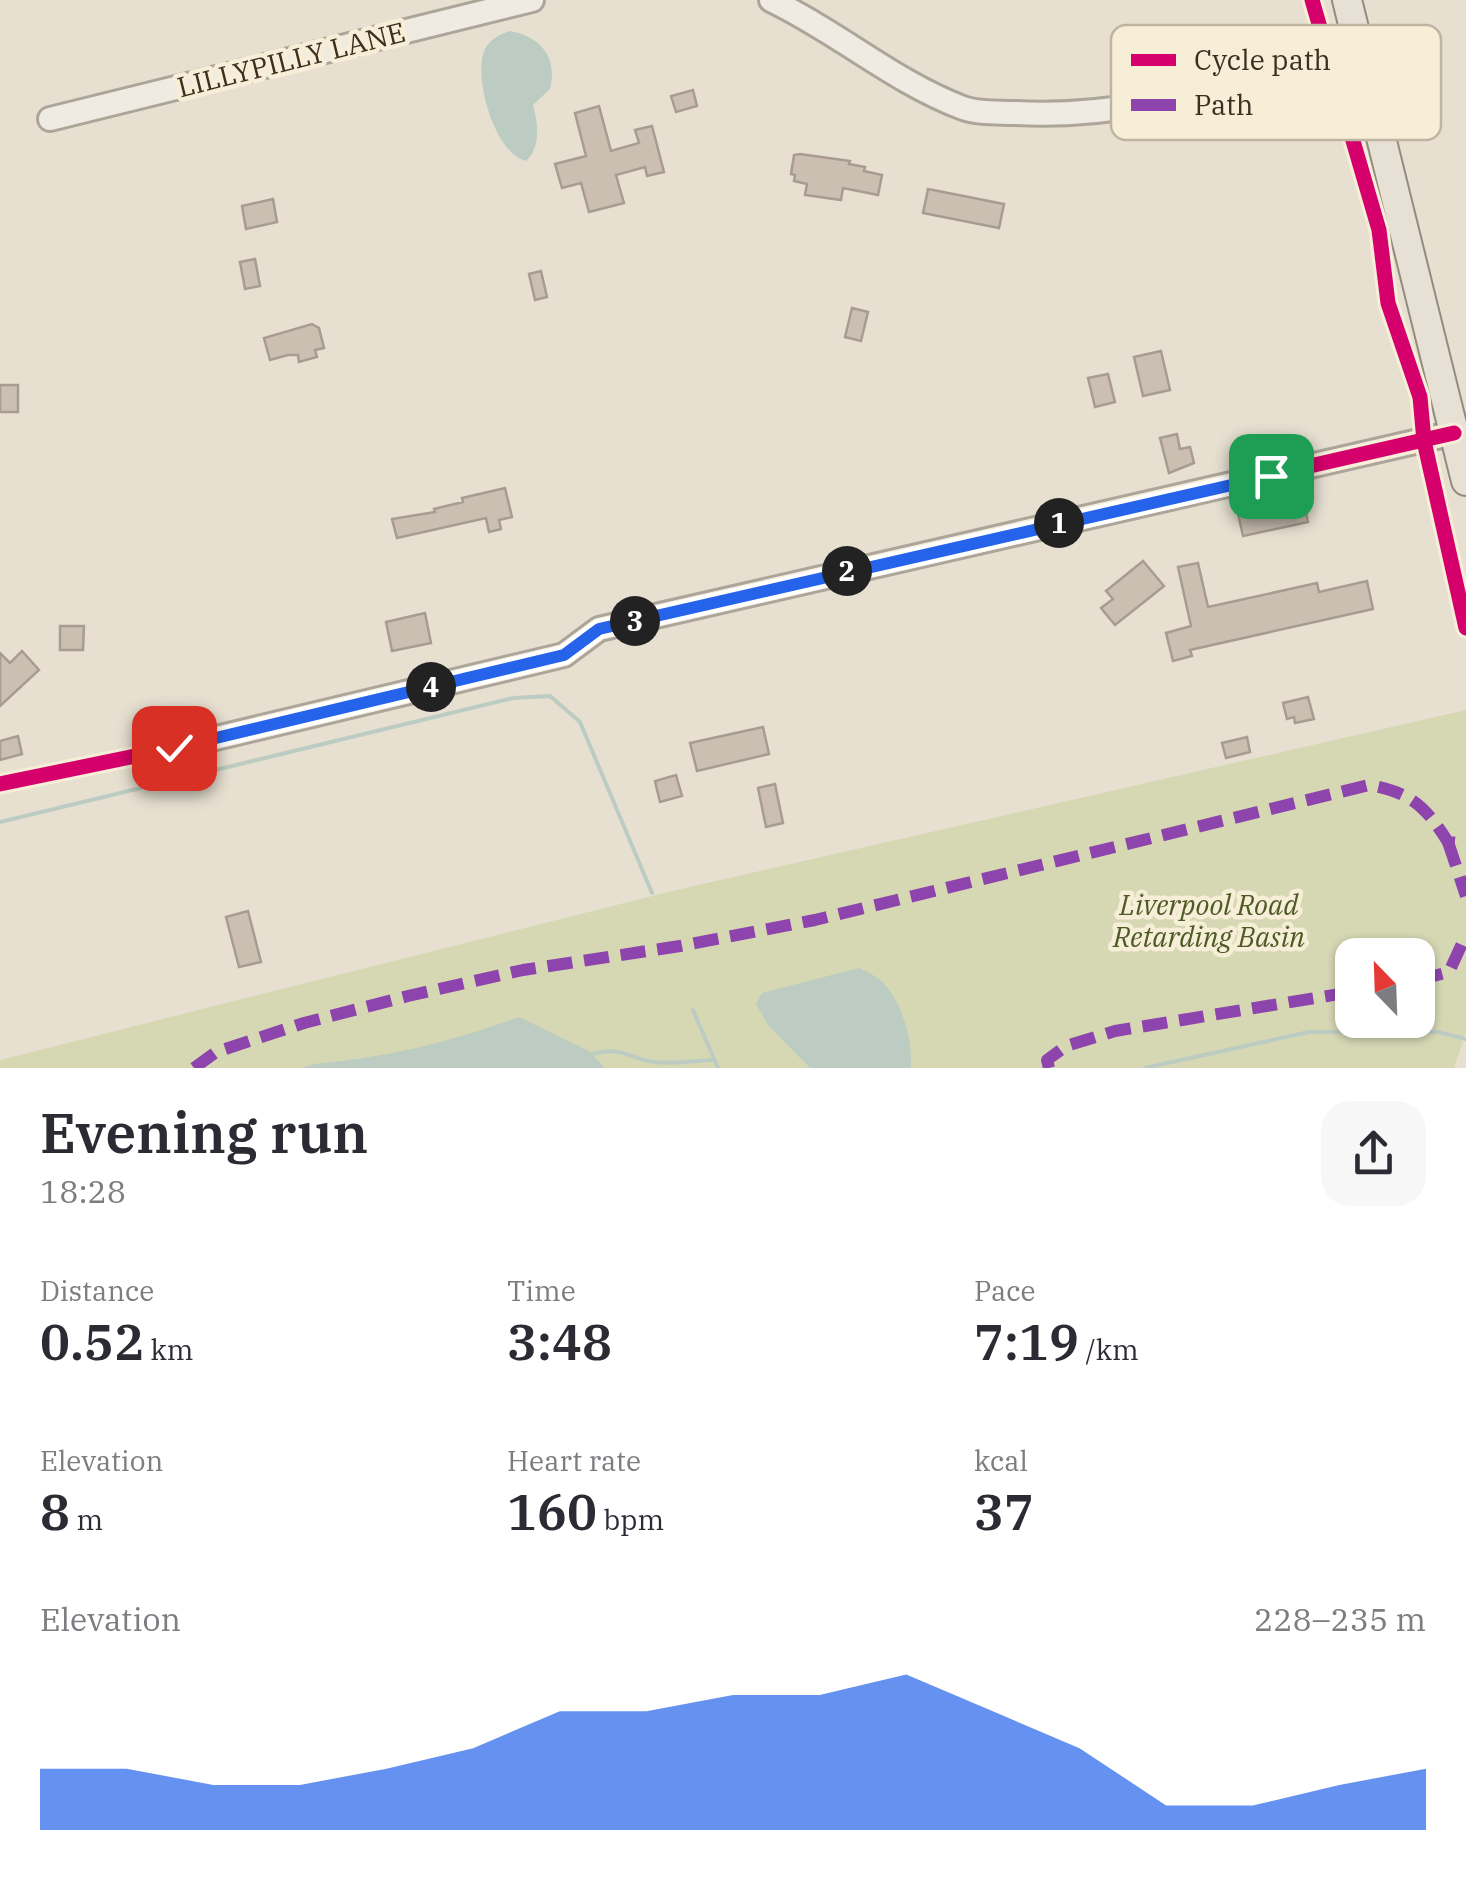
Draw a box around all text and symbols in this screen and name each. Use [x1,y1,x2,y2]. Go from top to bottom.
street label: LILLYPILLY LANE [173,13,409,105]
legend [1111,25,1441,140]
text: Cycle path [1194,41,1331,78]
text: Path [1194,86,1253,123]
pin [1229,434,1314,519]
icon: arrive [1244,449,1299,504]
pin: 1 [1034,498,1084,548]
text: 1 [1051,504,1067,541]
pin: 2 [822,546,872,596]
text: 2 [839,552,855,589]
pin: 3 [610,596,660,646]
text: 3 [627,602,643,639]
pin: 4 [406,662,456,712]
text: 4 [423,668,439,705]
pin [132,706,217,791]
icon: check [147,721,202,776]
park label: Liverpool Road Retarding Basin [1112,886,1305,955]
north arrow [1335,938,1435,1038]
map controls [1335,938,1435,1038]
text: Evening run [40,1097,368,1168]
button: share [1321,1101,1426,1206]
text: 18:28 [40,1170,126,1212]
text: Distance [40,1272,154,1309]
text: Time [507,1272,576,1309]
text: Pace [974,1272,1036,1309]
text: 0.52 [40,1309,144,1374]
text: 3:48 [507,1309,612,1374]
text: 7:19 [974,1309,1079,1374]
text: km [144,1331,193,1368]
text: /km [1079,1331,1139,1368]
text: Elevation [40,1442,163,1479]
text: Heart rate [507,1442,641,1479]
text: kcal [974,1442,1028,1479]
text: 8 [40,1479,70,1544]
text: 160 [507,1479,597,1544]
text: 37 [974,1479,1034,1544]
text: m [70,1501,103,1538]
text: bpm [597,1501,664,1538]
text: Elevation [40,1598,181,1640]
text: 228–235 m [1254,1598,1426,1640]

